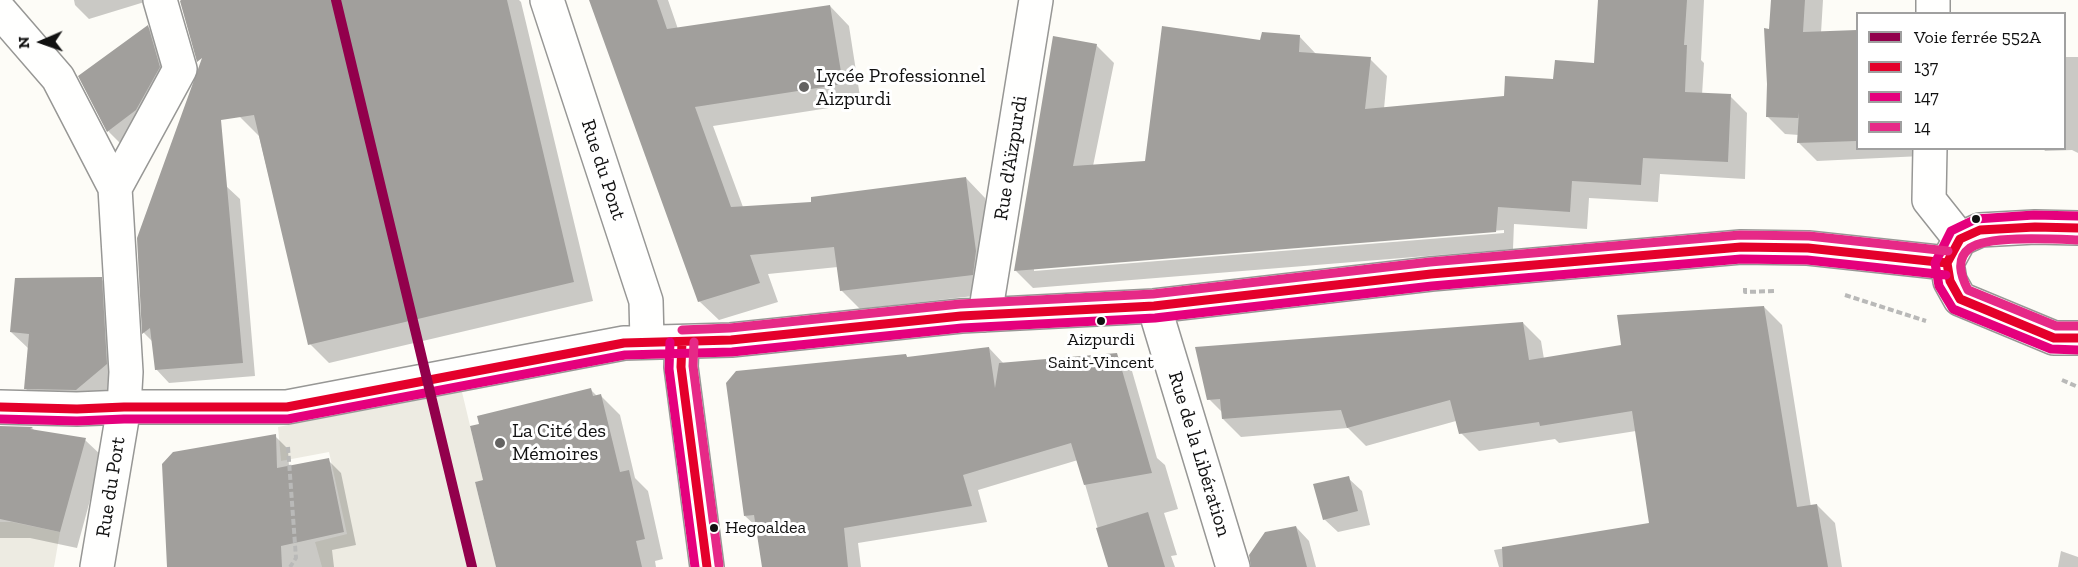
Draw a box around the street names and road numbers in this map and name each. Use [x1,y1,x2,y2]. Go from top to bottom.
street label: Rue d'Aïzpurdi [989,94,1033,222]
street label: Rue du Pont [575,117,631,223]
street label: Rue de la Libération [1162,369,1236,539]
street label: Rue du Port [91,435,131,539]

